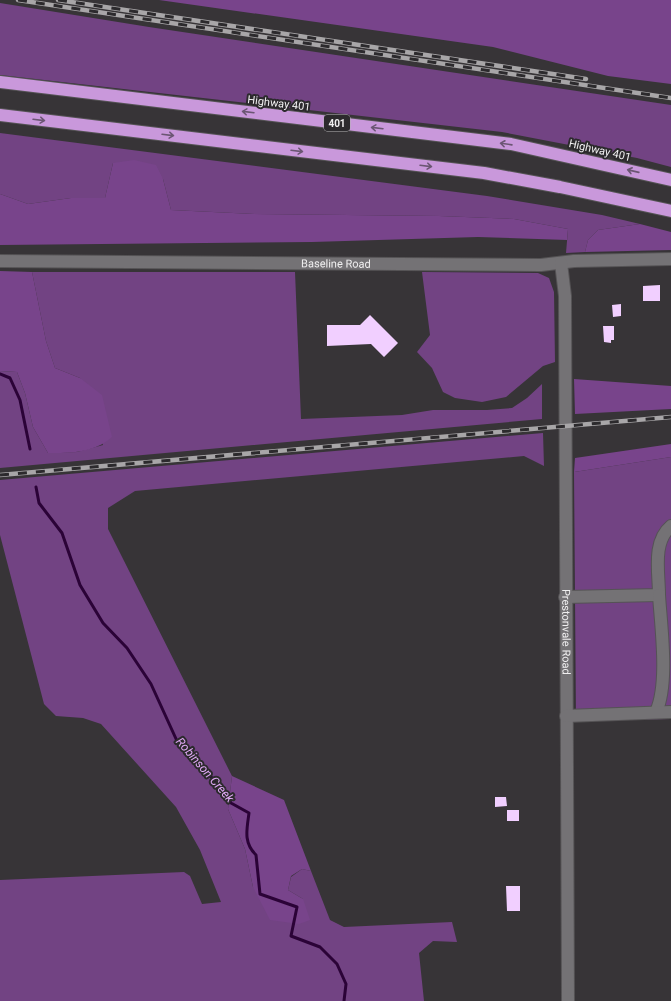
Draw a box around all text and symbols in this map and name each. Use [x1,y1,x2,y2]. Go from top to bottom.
street label: Highway 401 [247,93,311,114]
one-way arrow [242,108,255,116]
road number: 401 [324,115,350,131]
one-way arrow [32,116,45,123]
one-way arrow [371,124,384,131]
one-way arrow [161,131,174,139]
street label: Highway 401 [568,137,632,164]
one-way arrow [500,140,513,148]
one-way arrow [290,147,303,155]
one-way arrow [419,163,432,170]
one-way arrow [627,166,640,174]
street label: Baseline Road [301,257,371,271]
street label: Prestonvale Road [559,589,573,675]
water label: Robinson Creek [173,735,238,806]

